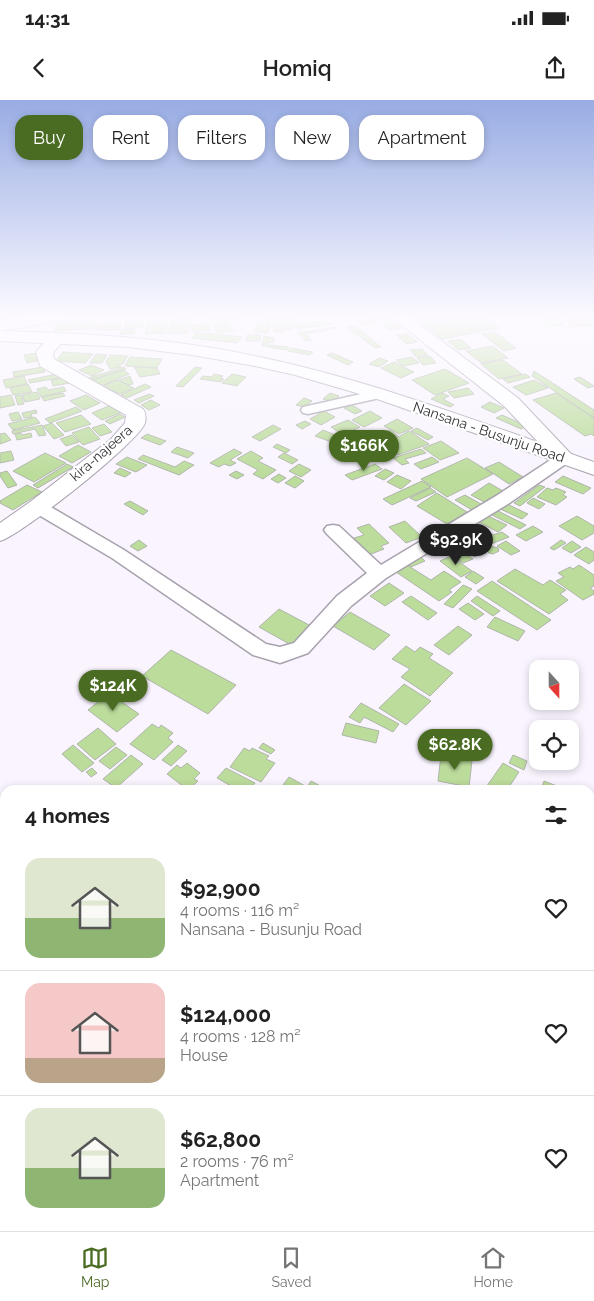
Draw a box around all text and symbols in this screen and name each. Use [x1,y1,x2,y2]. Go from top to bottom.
text: 14:31 [25,7,70,29]
icon: back [25,54,53,82]
icon: share [541,54,569,82]
text: Homiq [263,55,331,81]
chip: Buy [15,115,83,160]
chip: Rent [93,115,168,160]
chip: Filters [178,115,265,160]
chip: New [275,115,349,160]
chip: Apartment [359,115,484,160]
street label: Nansana - Busunju Road [411,399,567,465]
street label: kira-najeera [67,422,135,484]
pin: $166K [329,430,399,472]
text: $166K [340,436,388,455]
pin: $92.9K [415,524,497,566]
text: $92.9K [430,530,482,549]
north arrow [529,660,579,710]
map controls [529,660,579,770]
pin: $124K [78,670,148,712]
text: $124K [90,676,136,695]
button: locate [529,720,579,770]
pin: $62.8K [414,728,496,771]
text: $62.8K [429,735,481,754]
icon: filters [542,801,570,829]
text: 4 homes [25,803,110,828]
text: $92,900 [180,876,261,901]
icon: home [65,878,125,938]
icon: heart [542,894,570,922]
text: 4 rooms · 116 m² [180,901,299,920]
text: Nansana - Busunju Road [180,920,362,939]
text: $124,000 [180,1002,271,1027]
icon: home [65,1003,125,1063]
icon: heart [542,1019,570,1047]
text: 4 rooms · 128 m² [180,1027,301,1046]
text: House [180,1046,228,1065]
text: $62,800 [180,1127,261,1152]
icon: home [65,1128,125,1188]
icon: heart [542,1144,570,1172]
text: 2 rooms · 76 m² [180,1152,294,1171]
text: Apartment [180,1171,259,1190]
tab: Map [81,1244,109,1290]
tab: Saved [271,1244,311,1290]
tab: Home [473,1244,513,1290]

